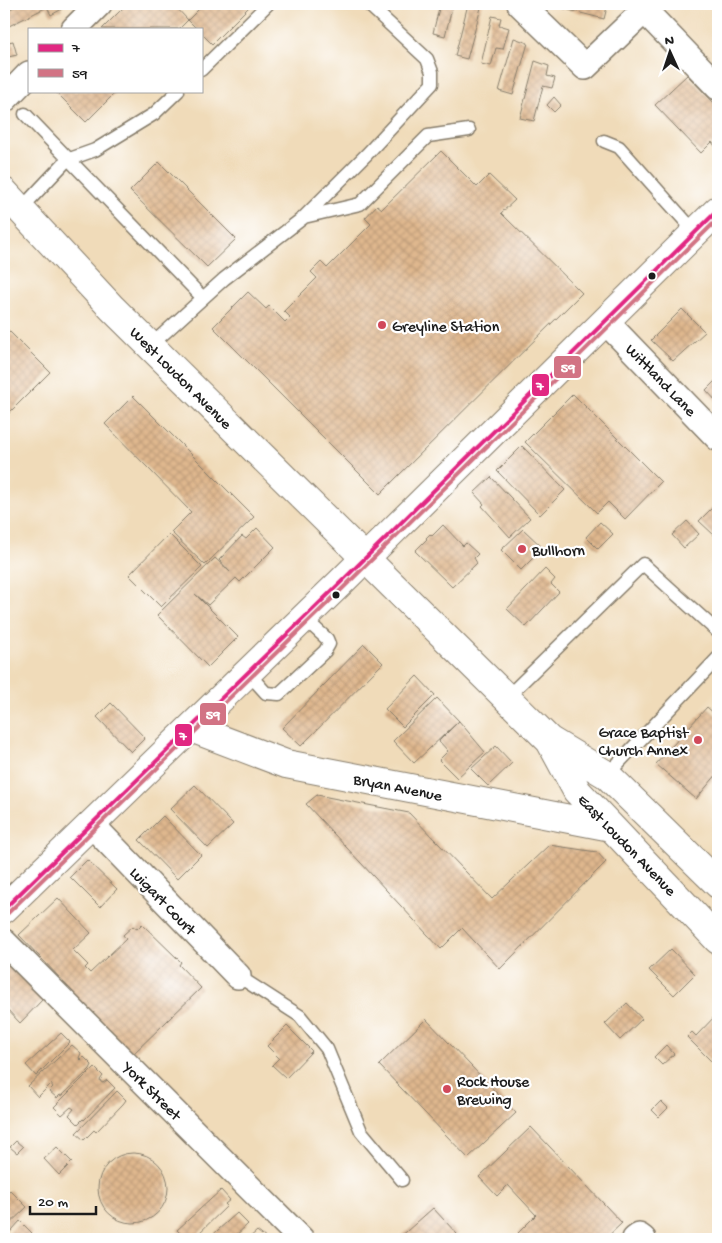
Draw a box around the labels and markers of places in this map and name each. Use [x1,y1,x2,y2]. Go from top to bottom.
unlabelled marker [647,271,657,281]
marker: Greyline Station [376,319,388,331]
place label: Greyline Station [392,319,500,338]
marker: Bullhorn [516,543,528,555]
place label: Bullhorn [531,543,585,562]
unlabelled marker [331,590,341,600]
place label: Grace Baptist Church Annex [598,725,689,762]
marker: Grace Baptist Church Annex [692,734,704,746]
place label: Rock House Brewing [456,1074,530,1111]
marker: Rock House Brewing [441,1083,453,1095]

